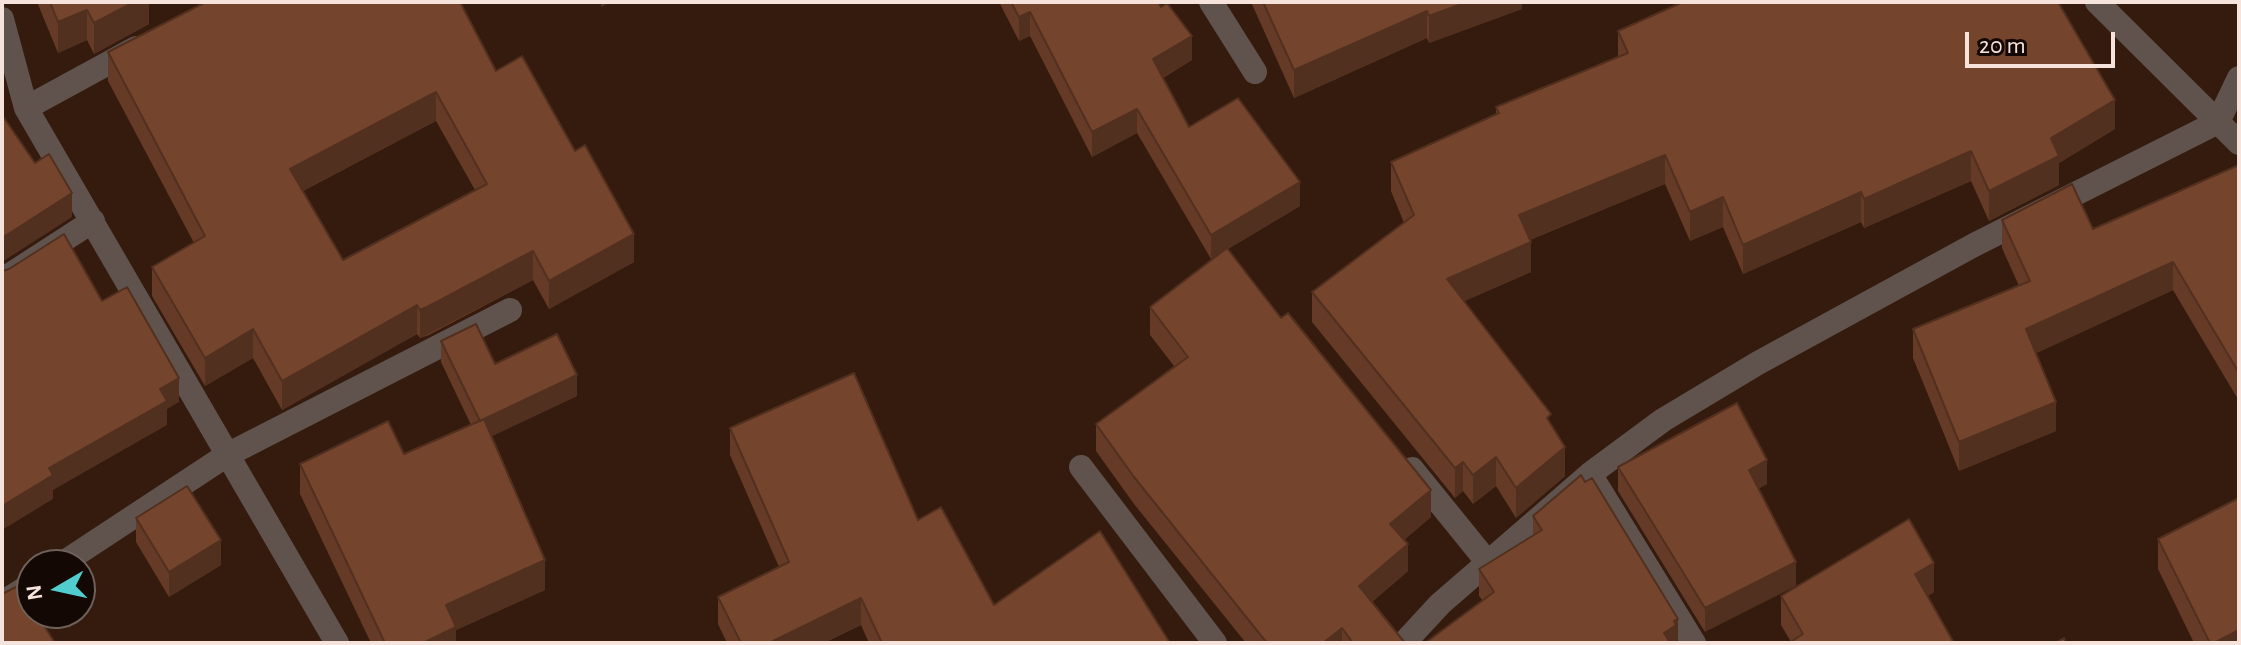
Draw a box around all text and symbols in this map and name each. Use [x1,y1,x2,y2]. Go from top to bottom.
scale bar [1969,16,2119,66]
text: 20 m [1979,34,2026,58]
north arrow [16,549,96,629]
text: N [22,583,46,602]

